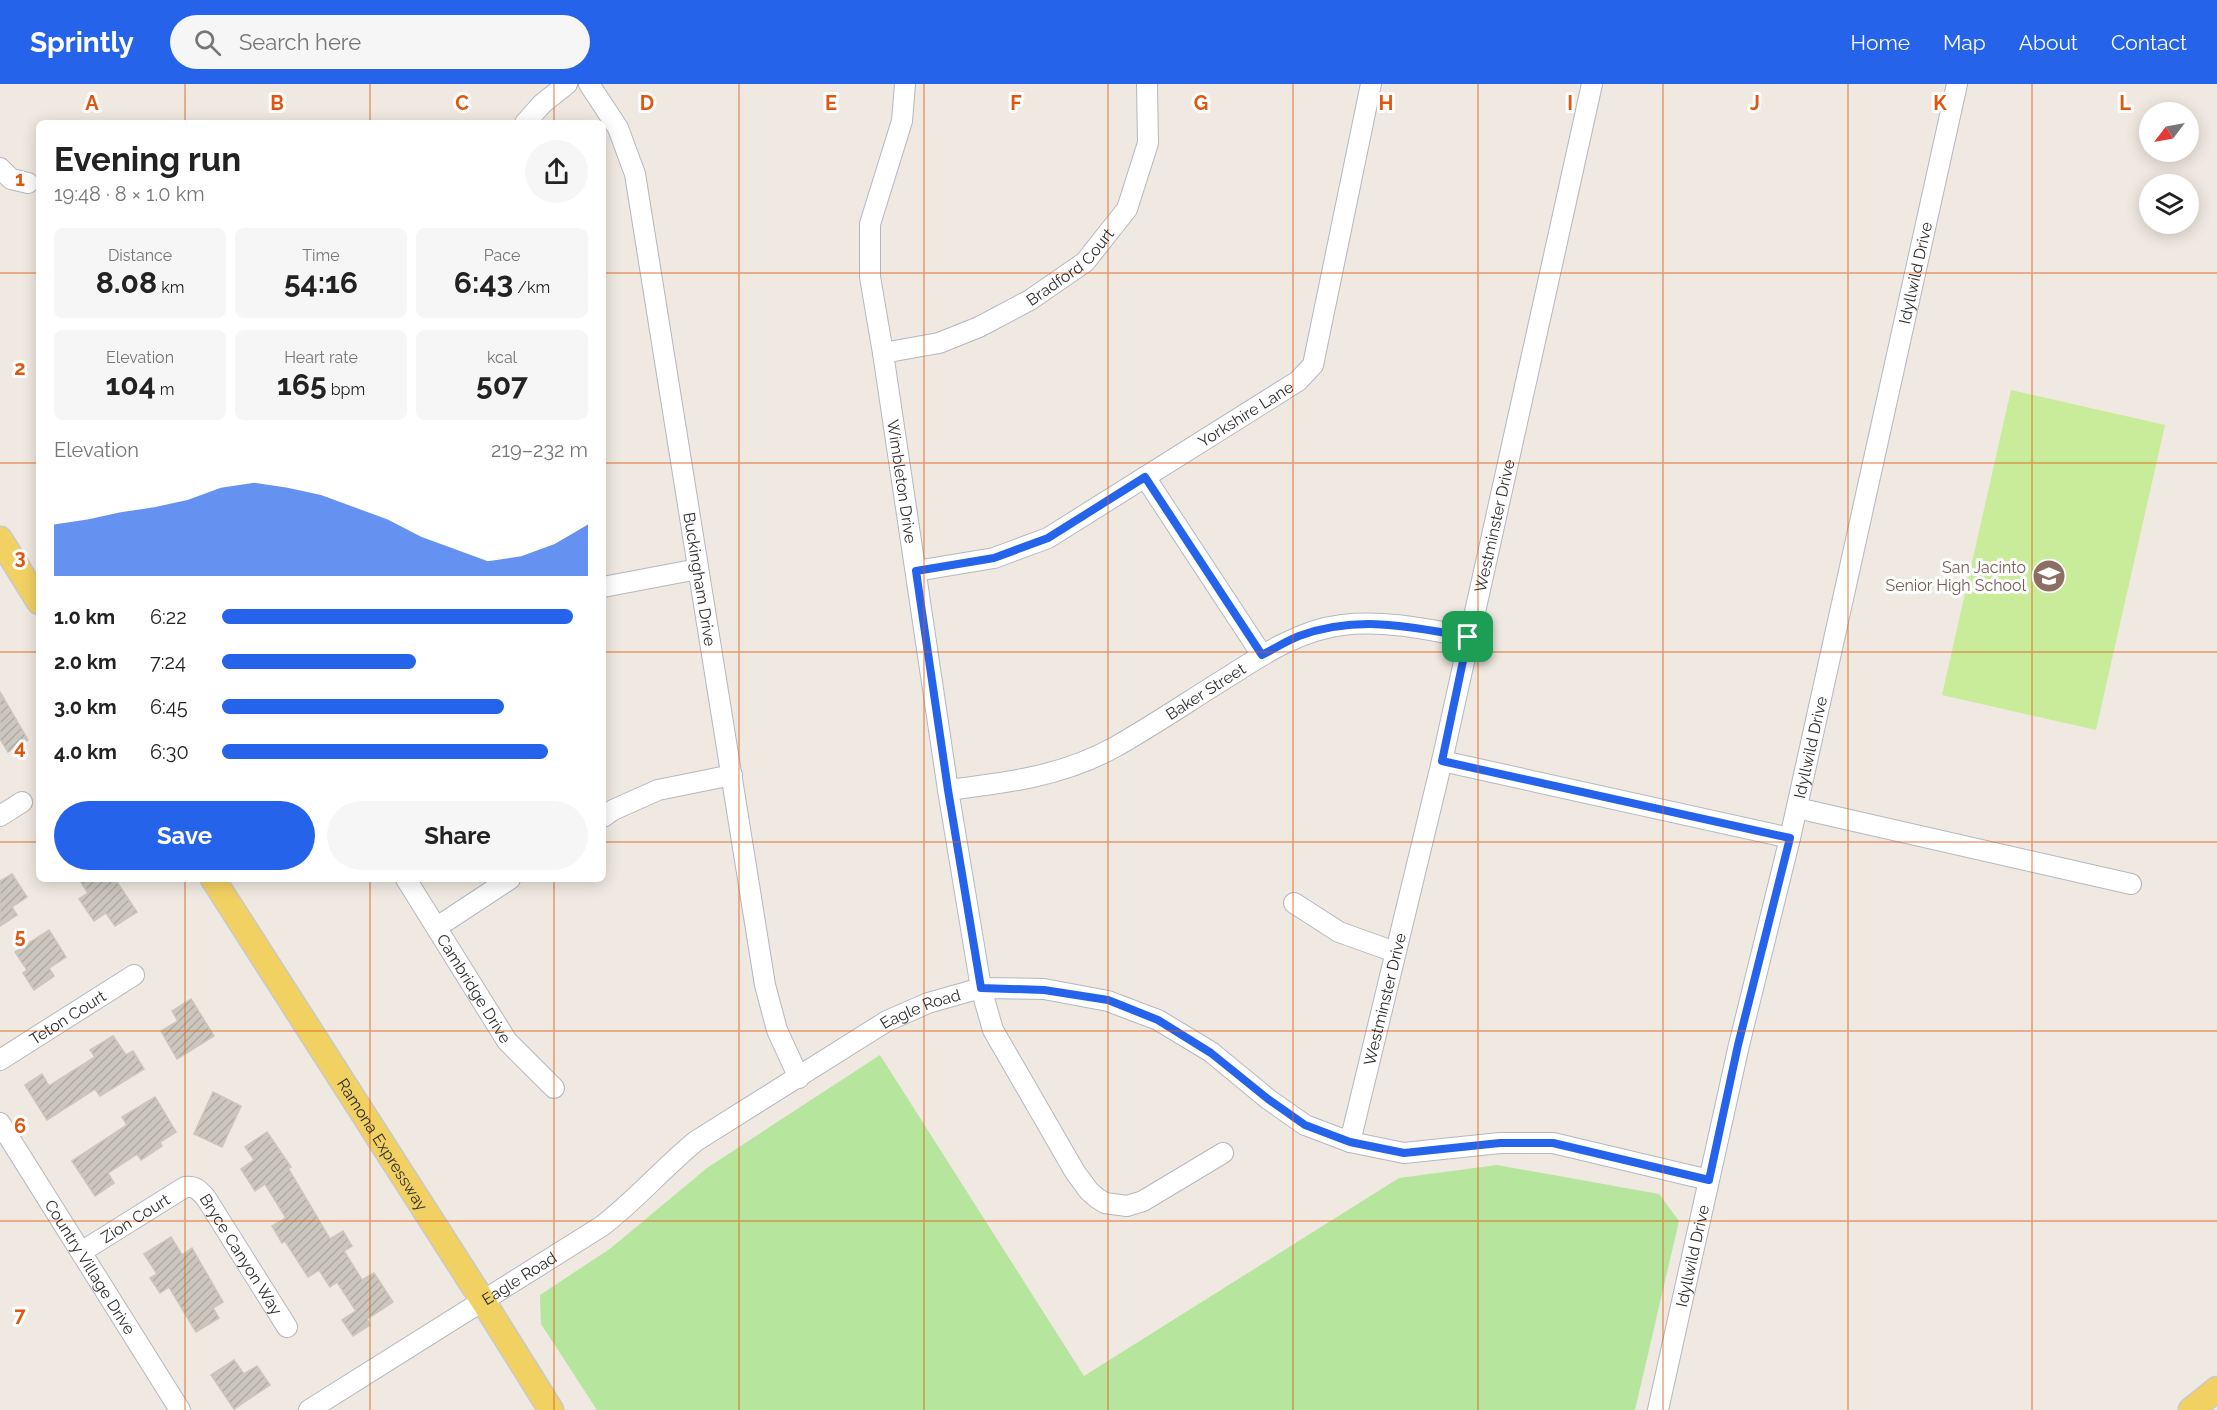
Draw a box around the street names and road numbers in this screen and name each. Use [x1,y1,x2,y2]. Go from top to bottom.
street label: Idyllwild Drive [1895,220,1936,326]
street label: Bradford Court [1023,224,1118,310]
street label: Yorkshire Lane [1195,377,1297,451]
street label: Wimbleton Drive [883,418,920,545]
street label: Westminster Drive [1471,457,1519,594]
street label: Buckingham Drive [679,511,720,647]
street label: Baker Street [1162,659,1250,724]
street label: Idyllwild Drive [1790,694,1831,800]
street label: Cambridge Drive [433,931,515,1047]
street label: Westminster Drive [1360,931,1410,1067]
street label: Eagle Road [877,985,963,1033]
street label: Teton Court [26,986,110,1049]
street label: Ramona Expressway [333,1075,432,1215]
street label: Zion Court [98,1190,174,1247]
street label: Bryce Canyon Way [196,1190,286,1319]
street label: Country Village Drive [41,1196,139,1338]
street label: Idyllwild Drive [1672,1203,1713,1309]
street label: Eagle Road [478,1248,560,1309]

